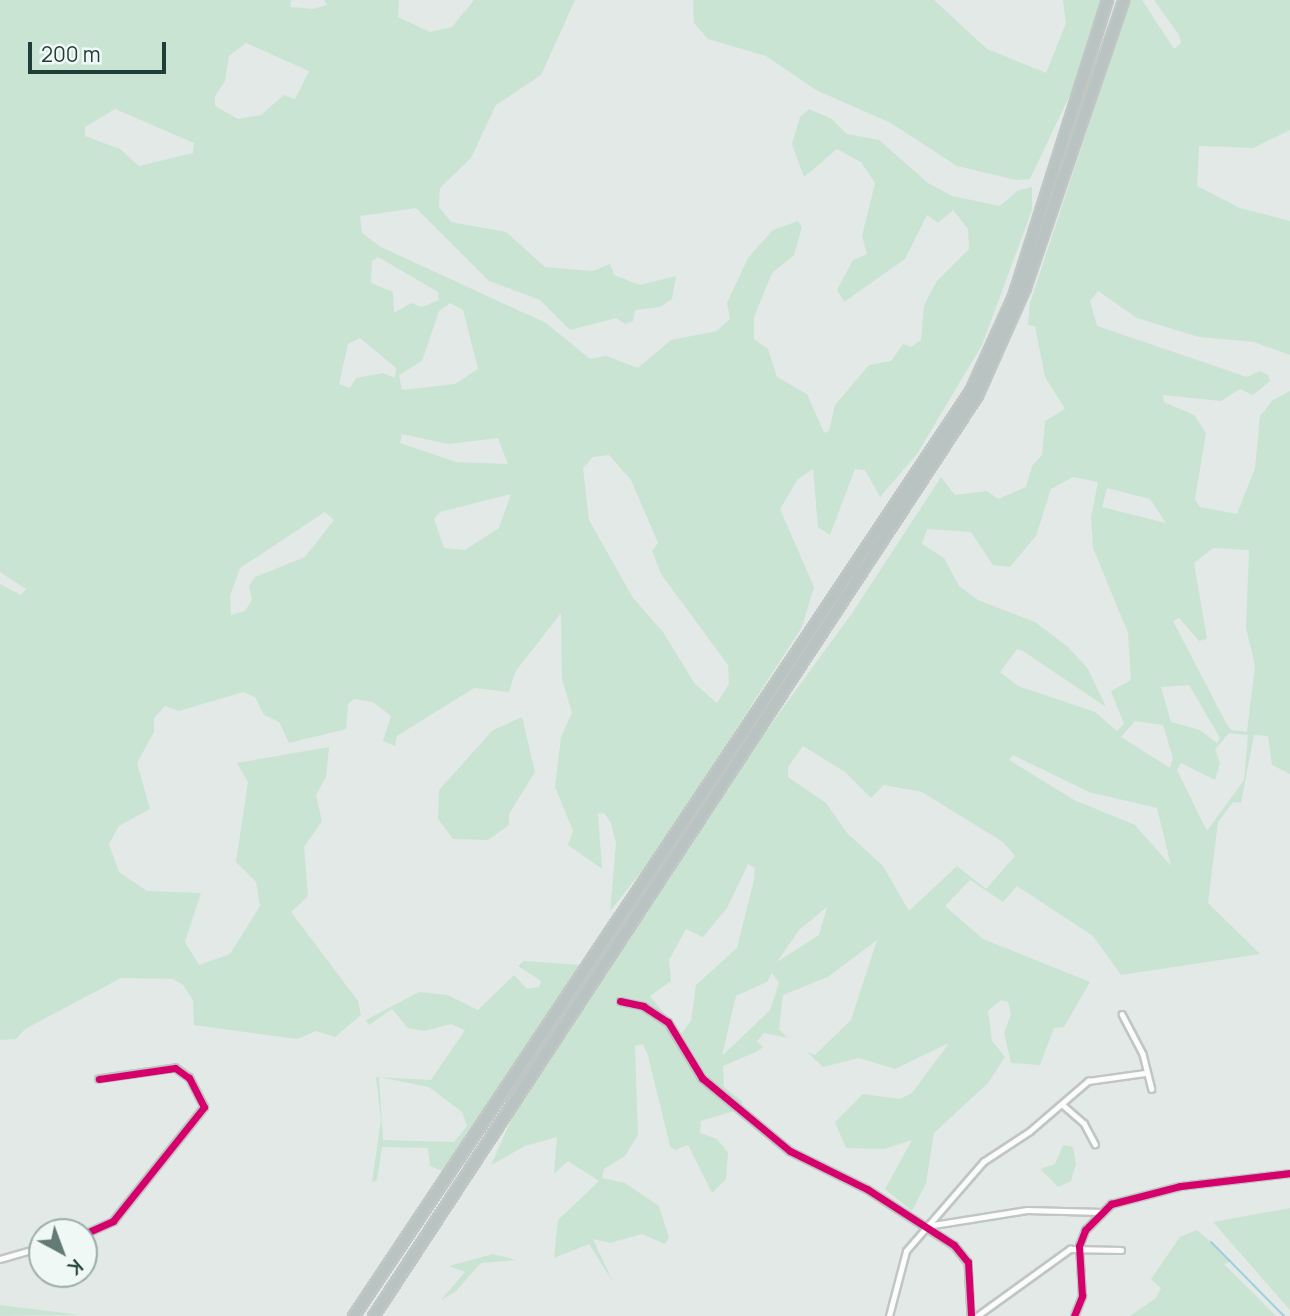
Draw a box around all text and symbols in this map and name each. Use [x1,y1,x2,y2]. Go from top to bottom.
scale bar [32,28,170,72]
text: 200 m [41,40,101,68]
north arrow [28,1218,98,1288]
text: K [62,1253,89,1281]

